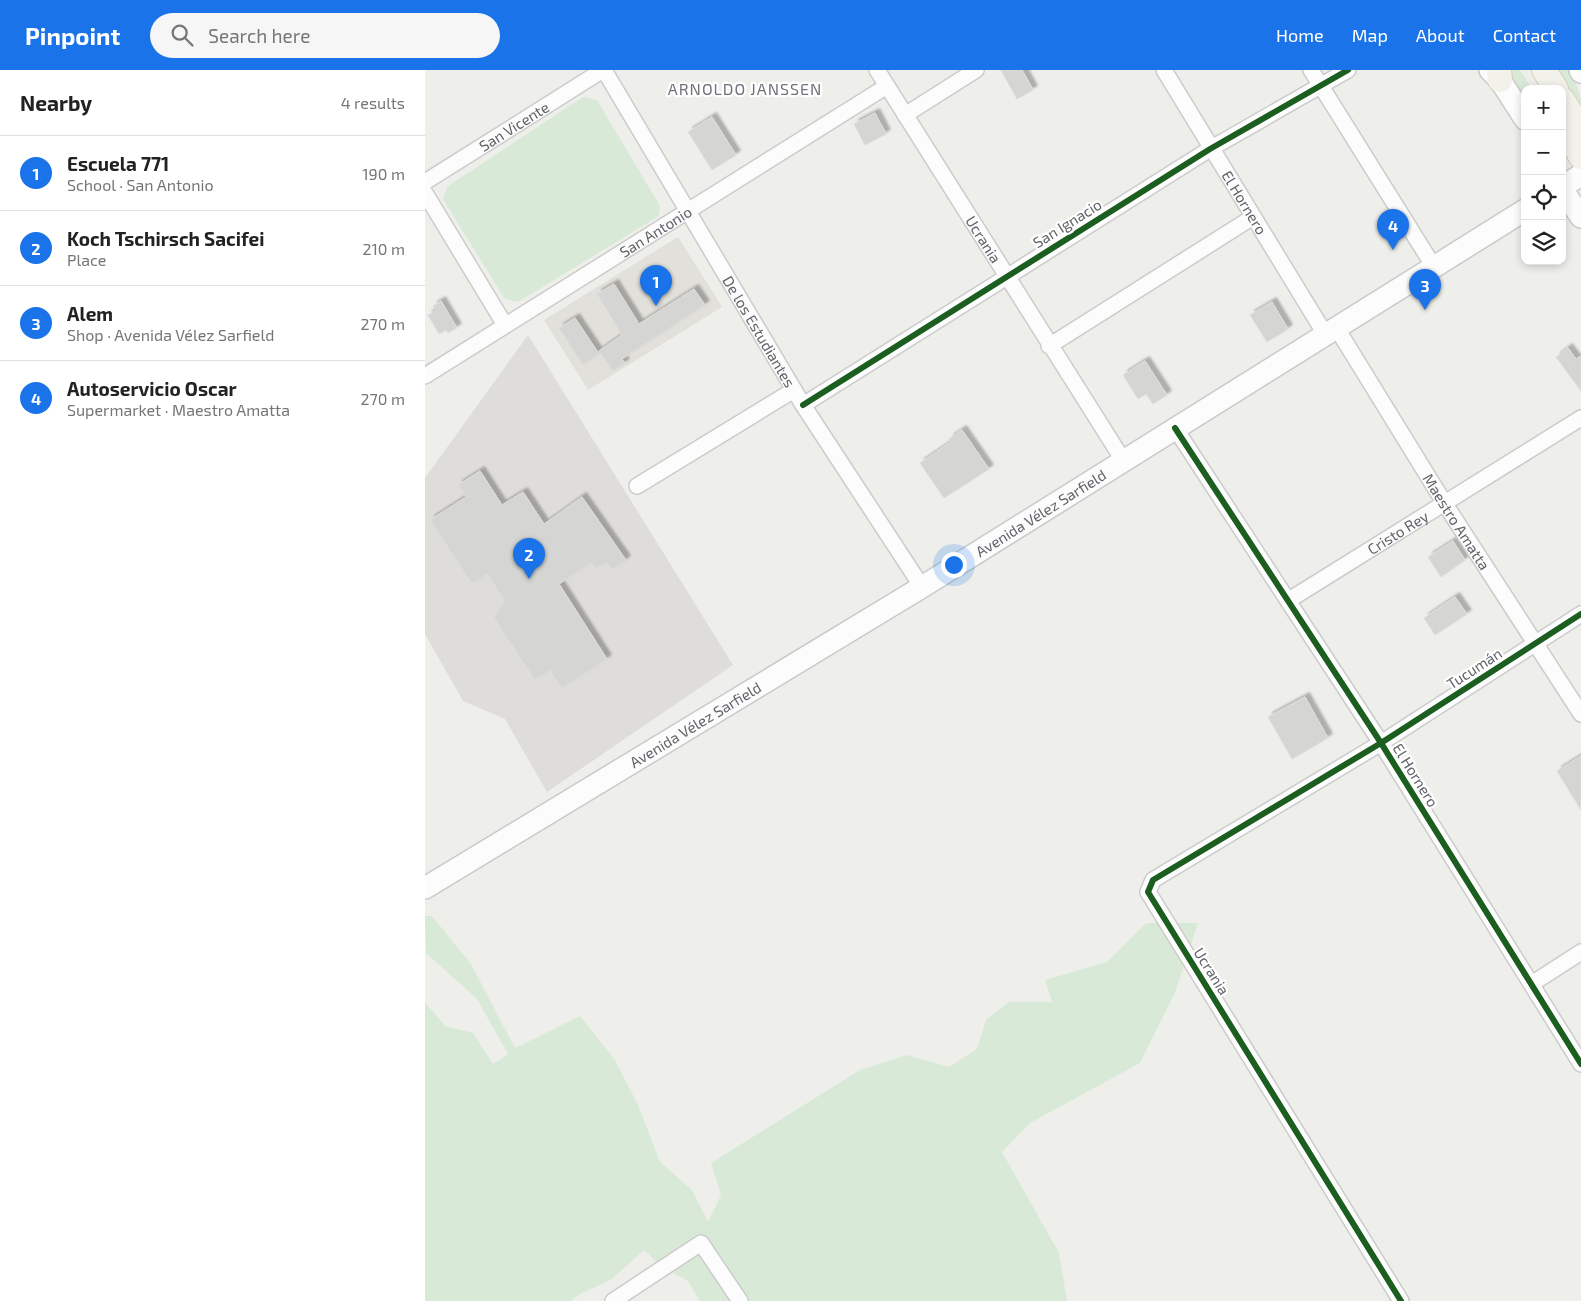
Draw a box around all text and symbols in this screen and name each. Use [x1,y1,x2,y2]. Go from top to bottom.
search box [150,13,500,58]
text: Pinpoint [25,21,120,50]
icon: search [168,21,196,49]
text: Search here [208,24,310,47]
text: Home [1276,24,1324,46]
text: Map [1352,24,1388,46]
text: About [1416,24,1465,46]
text: Contact [1493,24,1556,46]
district label: ARNOLDO JANSSEN [668,79,822,98]
map controls [1521,85,1566,265]
button: + [1521,85,1566,130]
text: Nearby [20,90,92,115]
text: 4 results [341,93,405,112]
street label: San Vicente [476,97,552,155]
button: − [1521,130,1566,175]
text: Escuela 771 [67,152,169,175]
text: 1 [33,164,39,183]
text: 190 m [362,164,405,183]
street label: El Hornero [1218,167,1271,238]
text: School · San Antonio [67,175,214,194]
button: locate [1521,175,1566,220]
street label: San Ignacio [1029,195,1105,251]
street label: San Antonio [616,202,695,261]
pin: 4 [1377,209,1409,250]
street label: Ucrania [962,212,1005,266]
button: layers [1521,220,1566,265]
text: Koch Tschirsch Sacifei [67,227,265,250]
text: 2 [31,239,41,258]
text: 210 m [362,239,405,258]
text: Place [67,250,106,269]
pin: 1 [640,265,672,306]
pin: 3 [1409,269,1441,310]
street label: De los Estudiantes [719,272,799,390]
text: Alem [67,302,113,325]
text: 3 [31,314,41,333]
text: 270 m [361,314,405,333]
text: Shop · Avenida Vélez Sarfield [67,325,274,344]
text: Autoservicio Oscar [67,377,237,400]
text: 4 [31,389,41,408]
text: 270 m [361,389,405,408]
text: Supermarket · Maestro Amatta [67,400,290,419]
street label: Avenida Vélez Sarfield [972,465,1109,560]
street label: Maestro Amatta [1419,470,1494,573]
street label: Cristo Rey [1364,506,1432,558]
pin: 2 [513,538,545,579]
your location [941,552,967,578]
street label: Tucumán [1443,644,1505,692]
street label: Avenida Vélez Sarfield [626,678,764,771]
street label: El Hornero [1389,740,1443,810]
street label: Ucrania [1191,944,1233,998]

